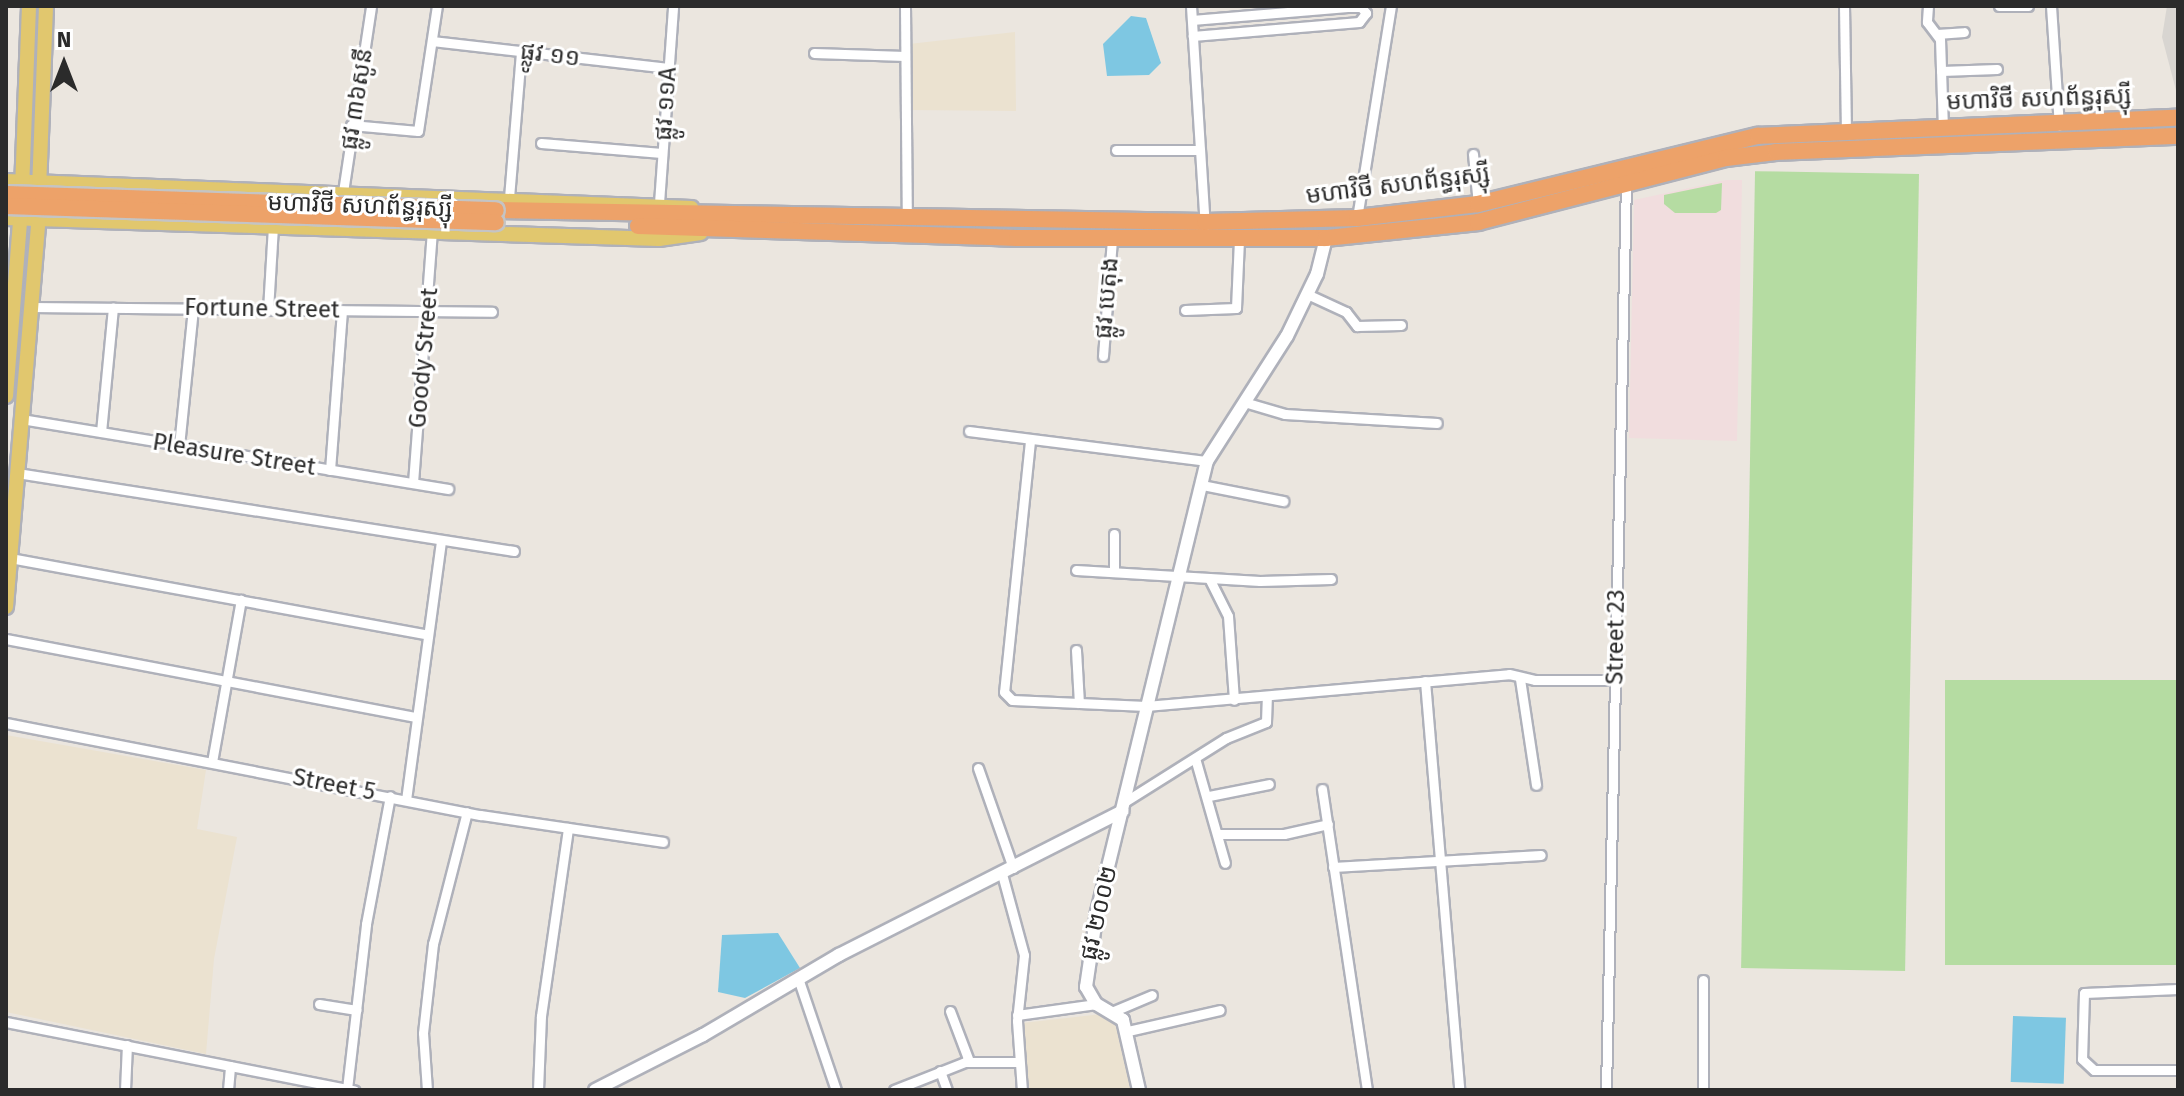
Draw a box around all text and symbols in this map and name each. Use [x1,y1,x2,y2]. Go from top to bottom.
north arrow [24,24,104,104]
text: N [57,26,71,53]
street label: ផ្លូវ ១១ [519,37,581,73]
street label: ផ្លូវ ៣៦សូនី [335,46,379,152]
street label: ផ្លូវ ១១A [649,66,683,142]
street label: មហាវិថី សហព័ន្ធរុស្ស៊ី [1946,81,2132,117]
street label: មហាវិថី សហព័ន្ធរុស្ស៊ី [1304,159,1492,211]
street label: មហាវិថី សហព័ន្ធរុស្ស៊ី [267,188,453,224]
street label: ផ្លូវ បេតុង [1089,256,1125,340]
street label: Goody Street [404,287,444,429]
street label: Fortune Street [184,293,340,325]
street label: Pleasure Street [150,428,318,482]
street label: Street 23 [1601,589,1631,685]
street label: Street 5 [290,763,378,807]
street label: ផ្លូវ ២០០២ [1074,863,1124,963]

